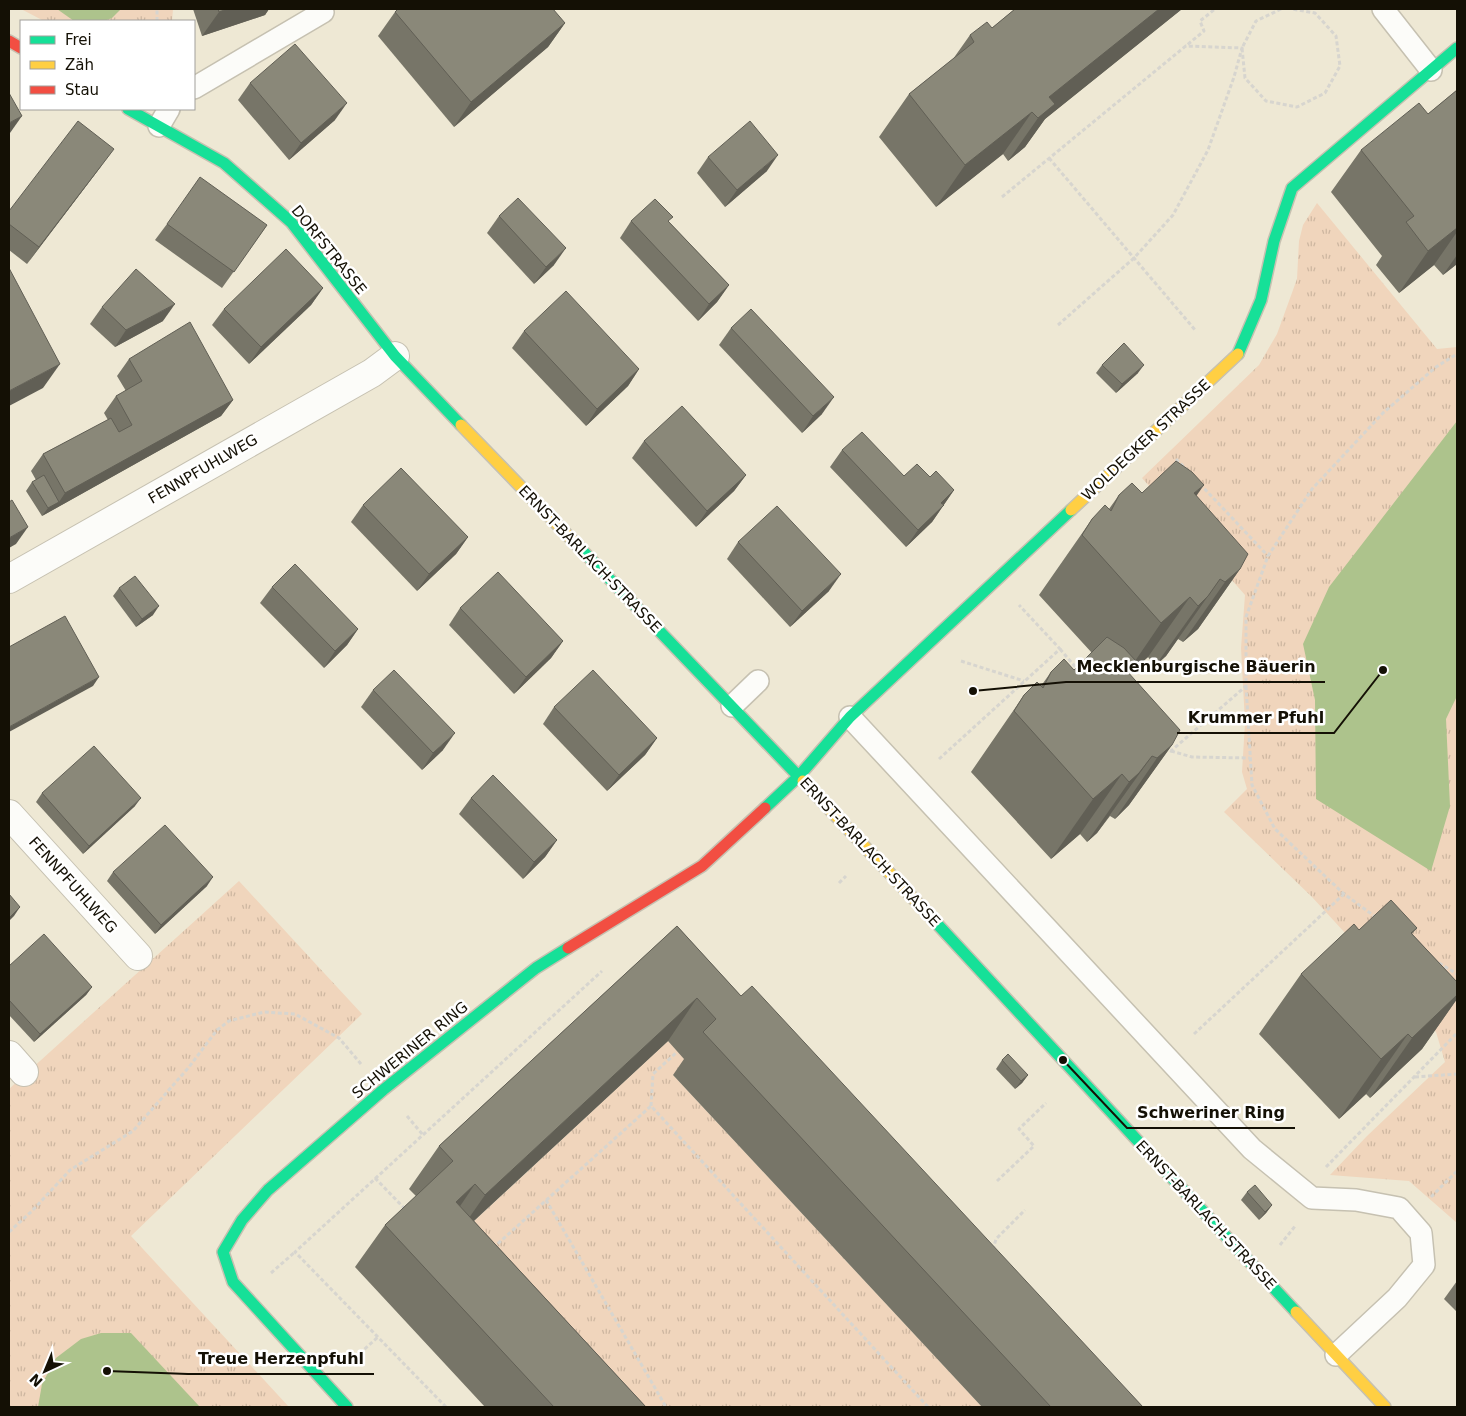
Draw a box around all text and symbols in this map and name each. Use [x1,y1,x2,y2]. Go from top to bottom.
legend [20,20,195,110]
text: Frei [65,31,92,49]
text: Zäh [65,56,94,74]
text: Stau [65,81,99,99]
street label: DORFSTRASSE [288,202,370,298]
street label: WOLDEGKER STRASSE [1078,376,1214,504]
street label: FENNPFUHLWEG [145,430,261,508]
street label: ERNST-BARLACH-STRASSE [515,482,665,636]
callout: Mecklenburgische Bäuerin [1066,651,1325,682]
text: Mecklenburgische Bäuerin [1076,657,1316,676]
callout: Krummer Pfuhl [1177,702,1334,733]
text: Krummer Pfuhl [1188,708,1324,727]
street label: ERNST-BARLACH-STRASSE [796,774,944,930]
street label: FENNPFUHLWEG [25,833,121,937]
street label: SCHWERINER RING [348,998,472,1102]
callout: Schweriner Ring [1127,1097,1295,1128]
text: Schweriner Ring [1137,1103,1285,1122]
street label: ERNST-BARLACH-STRASSE [1132,1137,1280,1293]
callout: Treue Herzenpfuhl [188,1343,374,1374]
north arrow [20,1346,70,1396]
text: Treue Herzenpfuhl [198,1349,364,1368]
text: N [26,1371,46,1390]

